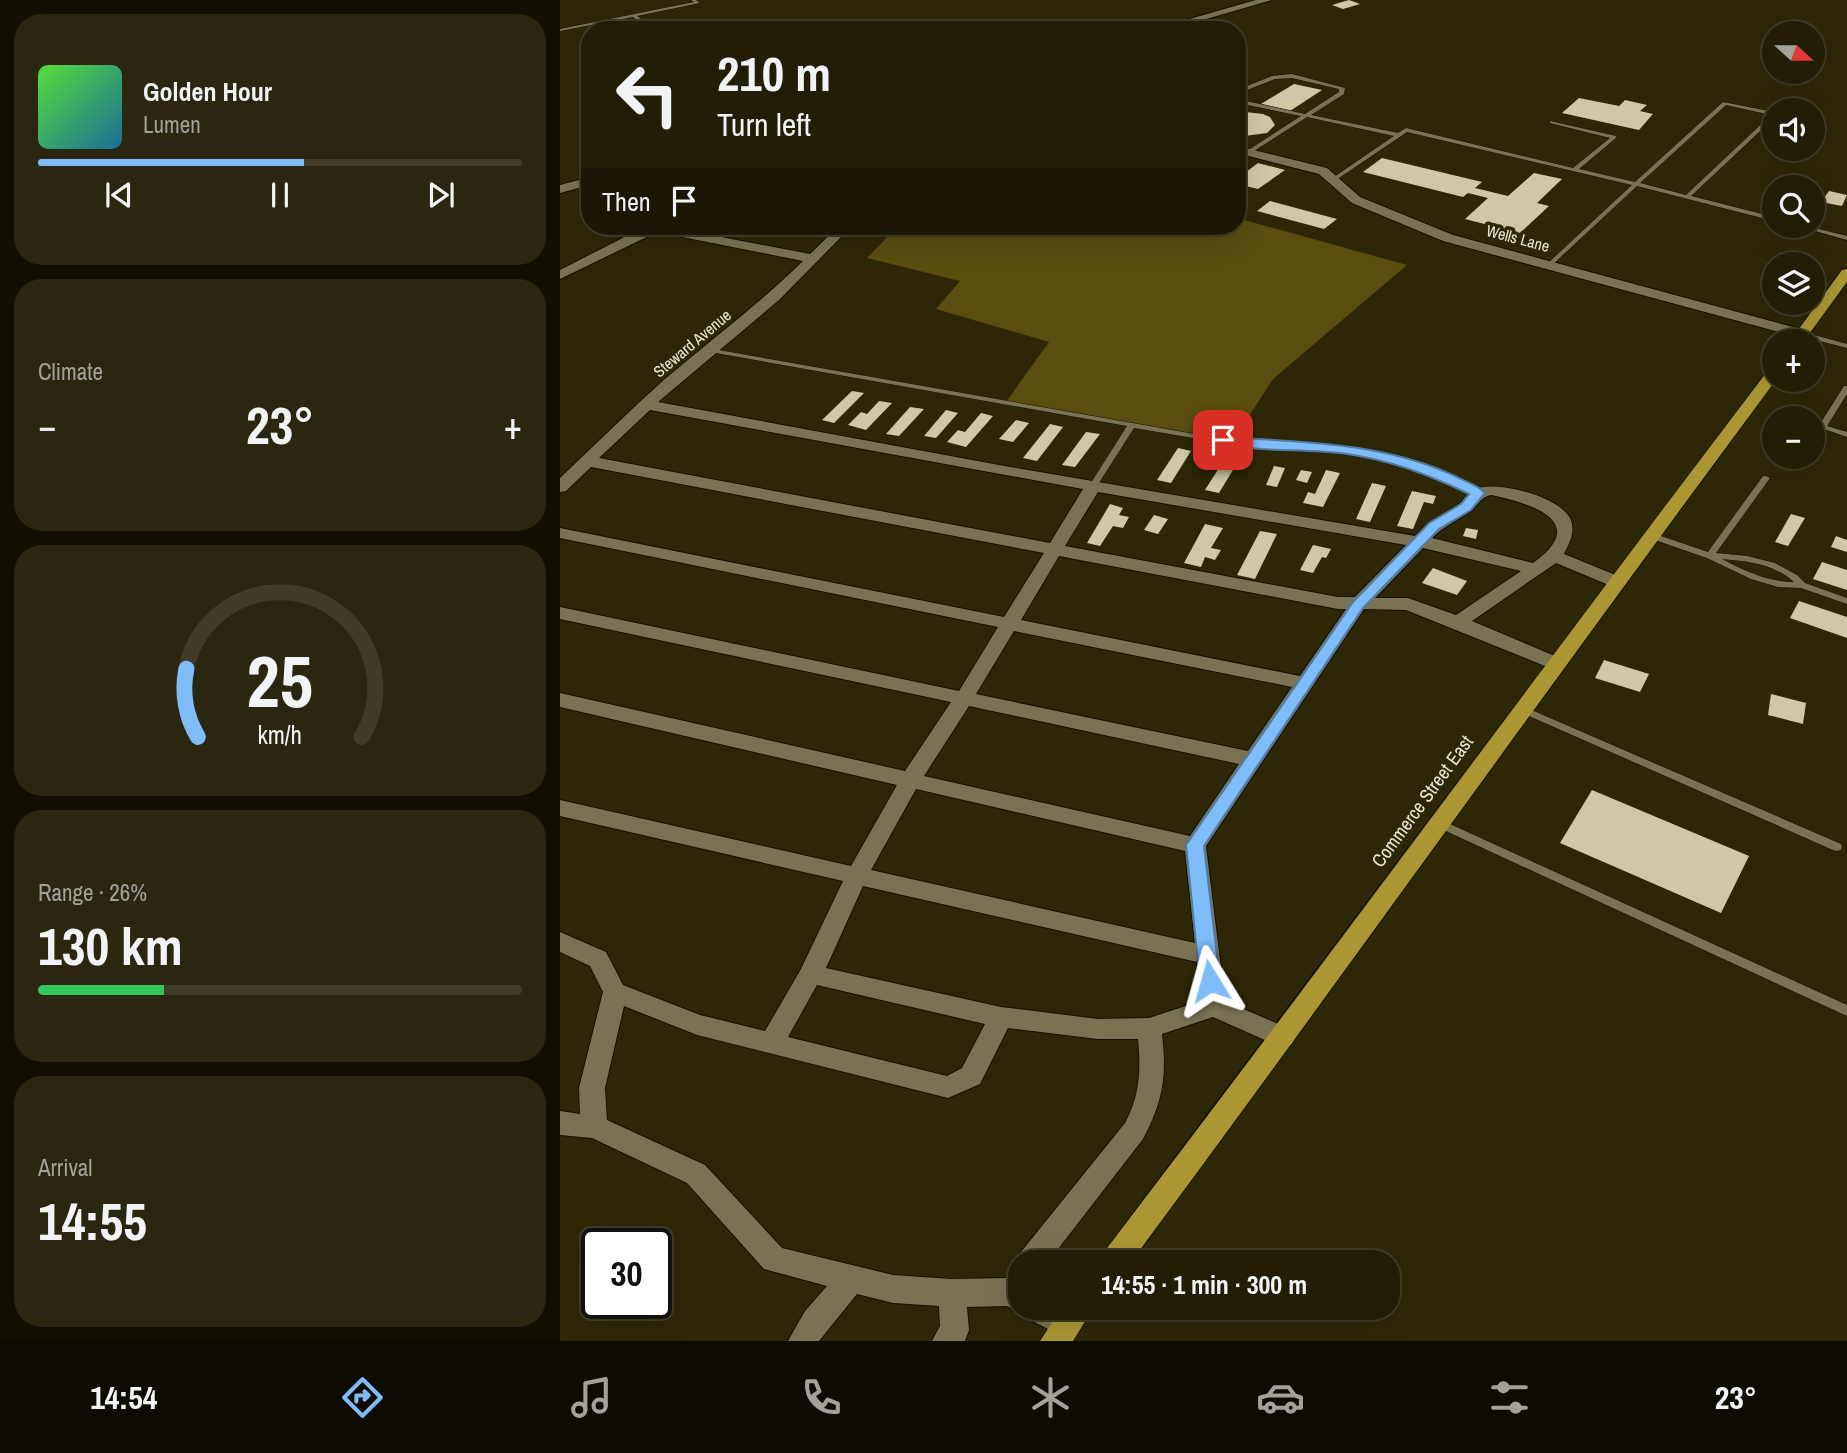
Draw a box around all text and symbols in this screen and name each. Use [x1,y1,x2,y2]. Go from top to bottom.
north arrow [1762,21,1825,84]
map controls [1762,21,1825,469]
text: 210 m [717,40,831,106]
icon: left [602,49,693,140]
text: Golden Hour [143,74,272,109]
button: sound [1762,98,1825,161]
text: Turn left [717,103,811,146]
text: Lumen [143,109,201,140]
button: search [1762,175,1825,238]
icon: previous [100,176,138,214]
icon: pause [261,176,299,214]
icon: next [422,176,460,214]
icon: arrive [665,182,703,220]
text: Then [602,184,651,219]
street label: Wells Lane [1484,219,1552,257]
button: layers [1762,252,1825,315]
street label: Steward Avenue [648,304,736,382]
button: + [1762,329,1825,392]
text: Climate [38,356,103,387]
text: 23° [246,390,314,460]
text: − [38,400,56,451]
text: + [504,400,522,451]
button: − [1762,406,1825,469]
pin [1193,410,1253,470]
icon: arrive [1204,421,1242,459]
text: 25 [247,632,313,730]
text: km/h [258,717,302,751]
street label: Commerce Street East [1365,729,1479,872]
text: Range · 26% [38,877,147,908]
text: 130 km [38,911,183,981]
position arrow [1173,944,1247,1018]
text: Arrival [38,1152,93,1183]
text: 14:55 [38,1186,147,1256]
speed limit sign: 30 [581,1228,672,1319]
text: 14:55 · 1 min · 300 m [1101,1267,1307,1302]
icon: directions [338,1373,387,1422]
icon: music [567,1373,616,1422]
icon: phone [797,1373,846,1422]
icon: climate [1026,1373,1075,1422]
icon: car [1256,1373,1305,1422]
icon: filters [1485,1373,1534,1422]
text: 14:54 [90,1376,157,1419]
text: 23° [1715,1376,1757,1419]

